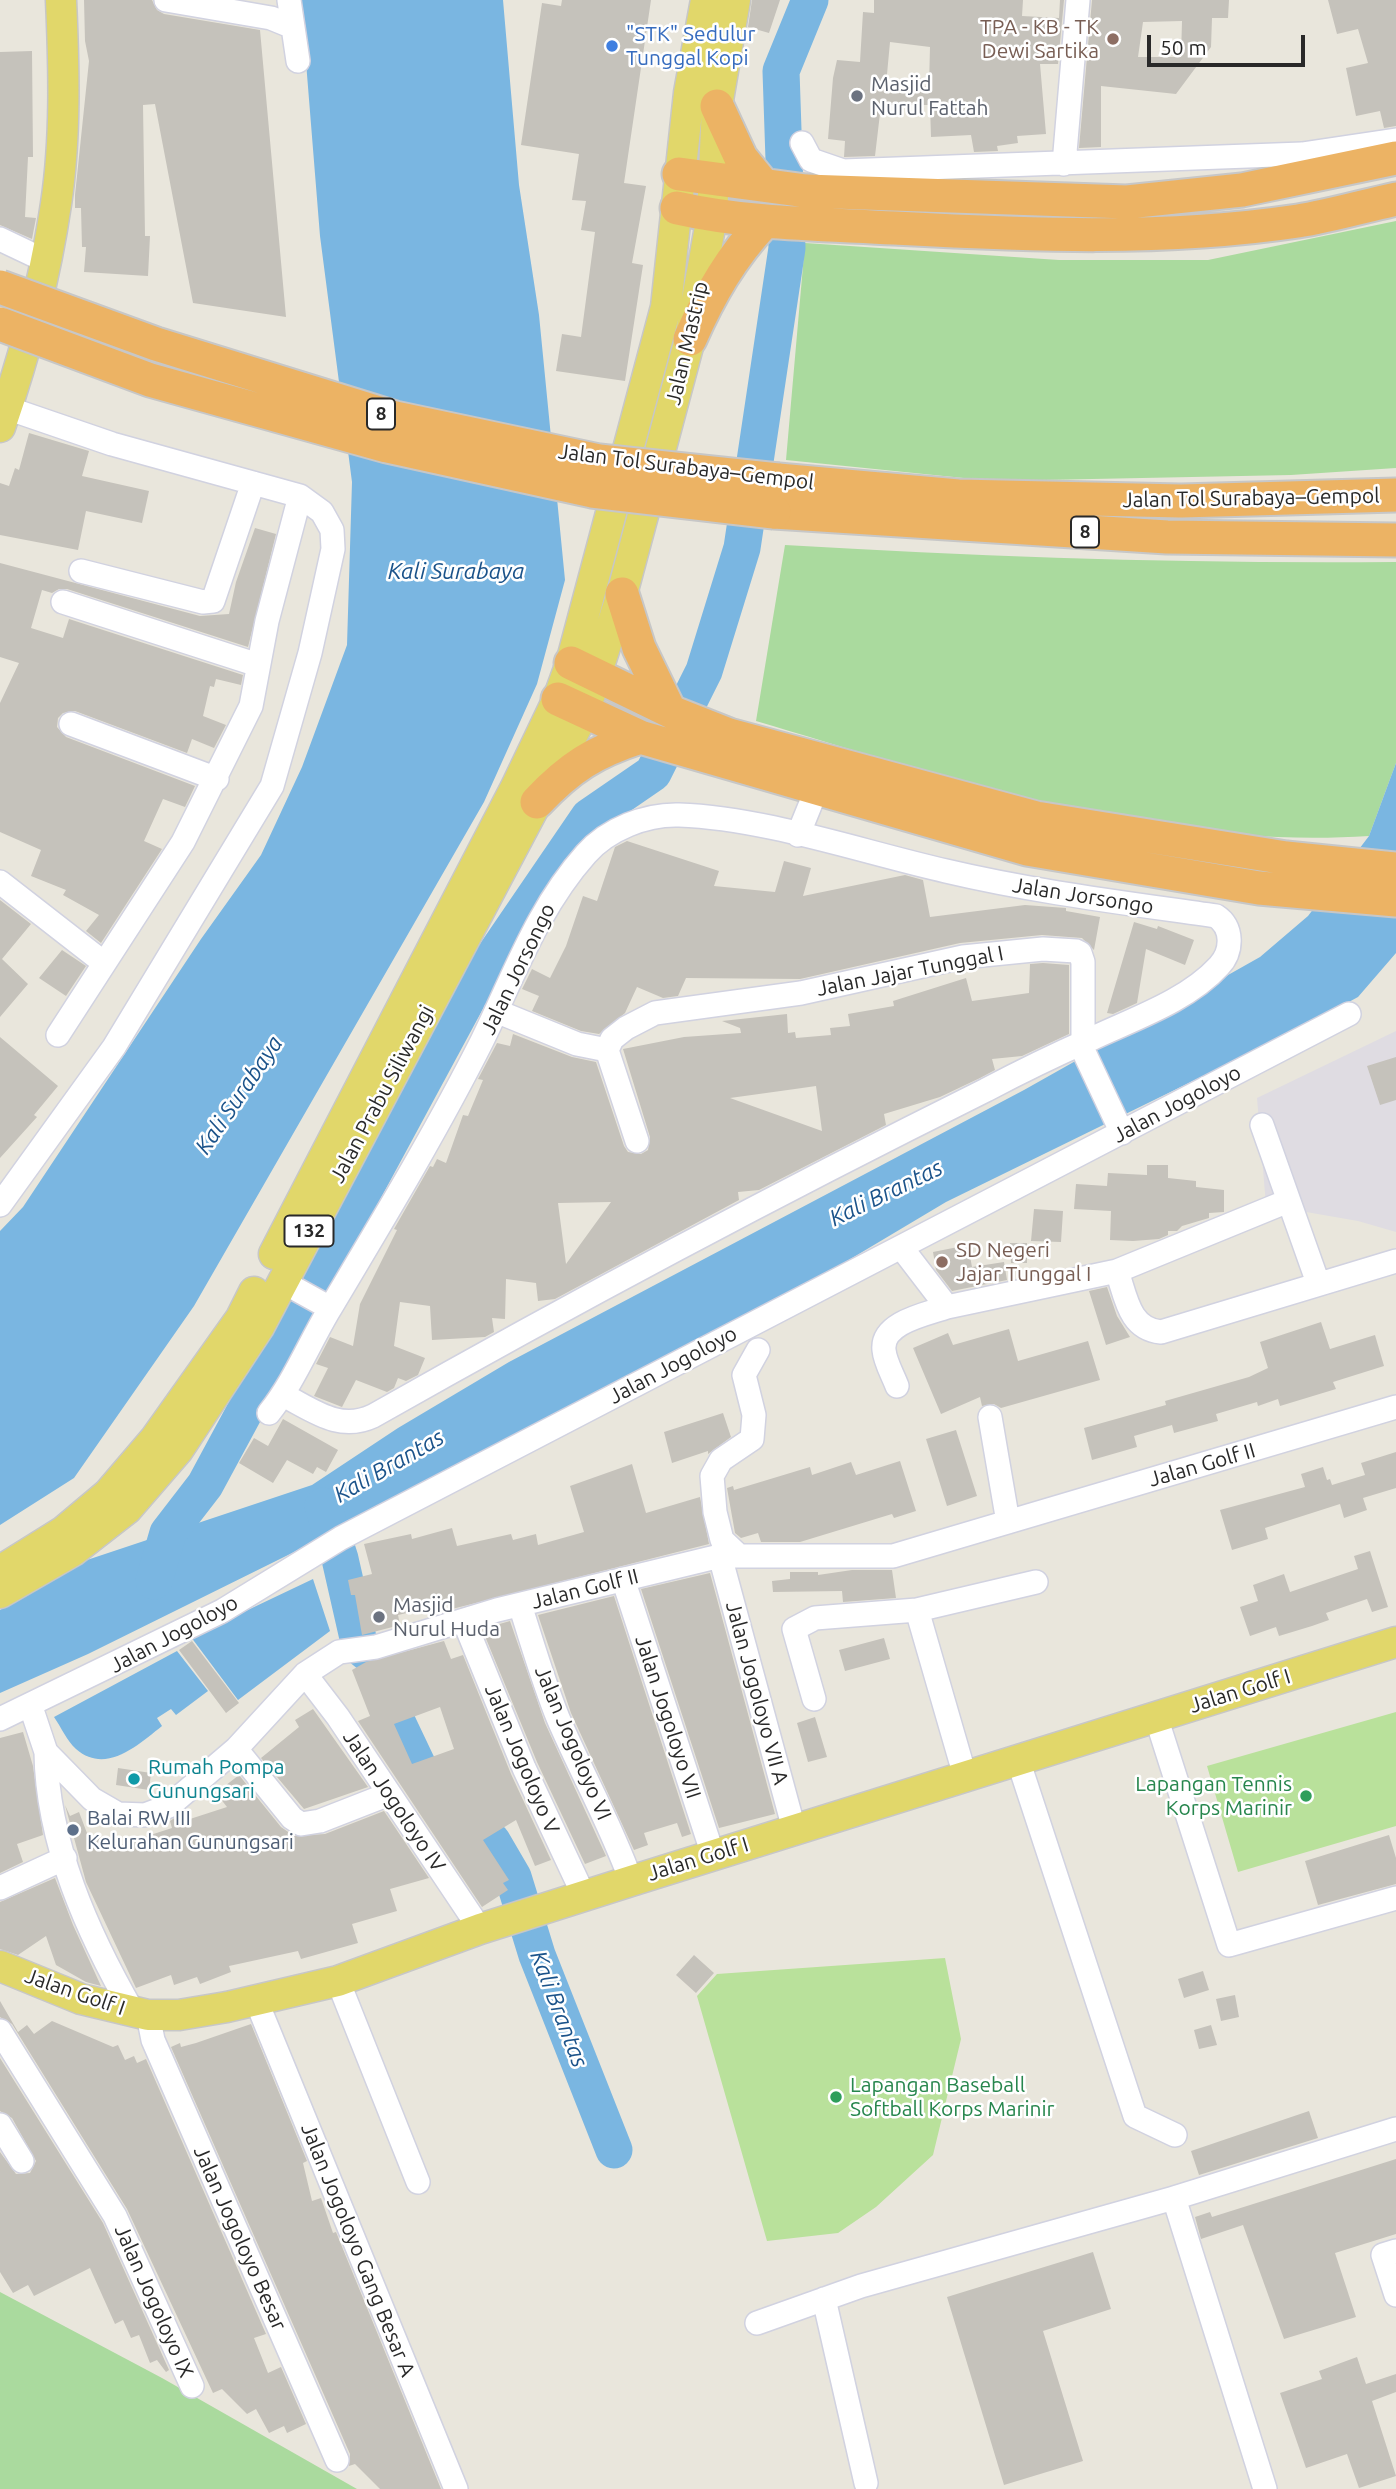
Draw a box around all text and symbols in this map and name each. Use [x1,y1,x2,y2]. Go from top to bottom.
place label: TPA - KB - TK Dewi Sartika [980,14,1099,64]
place label: "STK" Sedulur Tunggal Kopi [626,21,755,71]
scale bar [1151,21,1308,65]
marker: TPA - KB - TK Dewi Sartika [1105,31,1121,47]
text: 50 m [1160,35,1207,59]
marker: "STK" Sedulur Tunggal Kopi [604,38,620,54]
place label: Masjid Nurul Fattah [871,71,989,121]
marker: Masjid Nurul Fattah [849,88,865,104]
street label: Jalan Mastrip [661,279,713,407]
road number: 8 [367,398,395,430]
street label: Jalan Tol Surabaya–Gempol [557,439,815,495]
street label: Jalan Tol Surabaya–Gempol [1122,483,1380,513]
road number: 8 [1071,516,1099,548]
water label: Kali Surabaya [388,557,524,585]
street label: Jalan Jorsongo [1011,872,1155,920]
street label: Jalan Jorsongo [475,899,561,1039]
street label: Jalan Jajar Tunggal I [814,941,1006,1001]
street label: Jalan Prabu Siliwangi [324,1001,440,1187]
water label: Kali Surabaya [189,1031,289,1159]
street label: Jalan Jogoloyo [1109,1060,1245,1148]
water label: Kali Brantas [825,1154,947,1232]
road number: 132 [284,1216,334,1246]
place label: SD Negeri Jajar Tunggal I [956,1237,1091,1287]
marker: SD Negeri Jajar Tunggal I [934,1254,950,1270]
street label: Jalan Jogoloyo [605,1321,741,1409]
water label: Kali Brantas [329,1423,449,1509]
street label: Jalan Golf II [1146,1438,1258,1492]
street label: Jalan Golf II [529,1564,641,1614]
street label: Jalan Jogoloyo [106,1590,242,1678]
place label: Masjid Nurul Huda [393,1592,500,1642]
street label: Jalan Jogoloyo VII A [720,1599,794,1787]
marker: Masjid Nurul Huda [371,1609,387,1625]
street label: Jalan Jogoloyo VII [630,1632,706,1802]
street label: Jalan Jogoloyo VI [529,1662,617,1824]
street label: Jalan Golf I [1187,1664,1293,1718]
street label: Jalan Jogoloyo V [479,1681,565,1837]
street label: Jalan Jogoloyo IV [337,1726,451,1876]
place label: Rumah Pompa Gunungsari [148,1754,285,1804]
marker: Rumah Pompa Gunungsari [126,1771,142,1787]
place label: Lapangan Tennis Korps Marinir [1135,1771,1292,1821]
marker: Lapangan Tennis Korps Marinir [1298,1788,1314,1804]
place label: Balai RW III Kelurahan Gunungsari [87,1805,294,1855]
marker: Balai RW III Kelurahan Gunungsari [65,1822,81,1838]
street label: Jalan Golf I [645,1832,751,1886]
water label: Kali Brantas [524,1947,594,2071]
street label: Jalan Golf I [22,1963,128,2021]
place label: Lapangan Baseball Softball Korps Marinir [850,2072,1055,2122]
marker: Lapangan Baseball Softball Korps Marinir [828,2089,844,2105]
street label: Jalan Jogoloyo Gang Besar A [296,2120,420,2380]
street label: Jalan Jogoloyo Besar [188,2142,292,2334]
street label: Jalan Jogoloyo IX [109,2221,199,2381]

